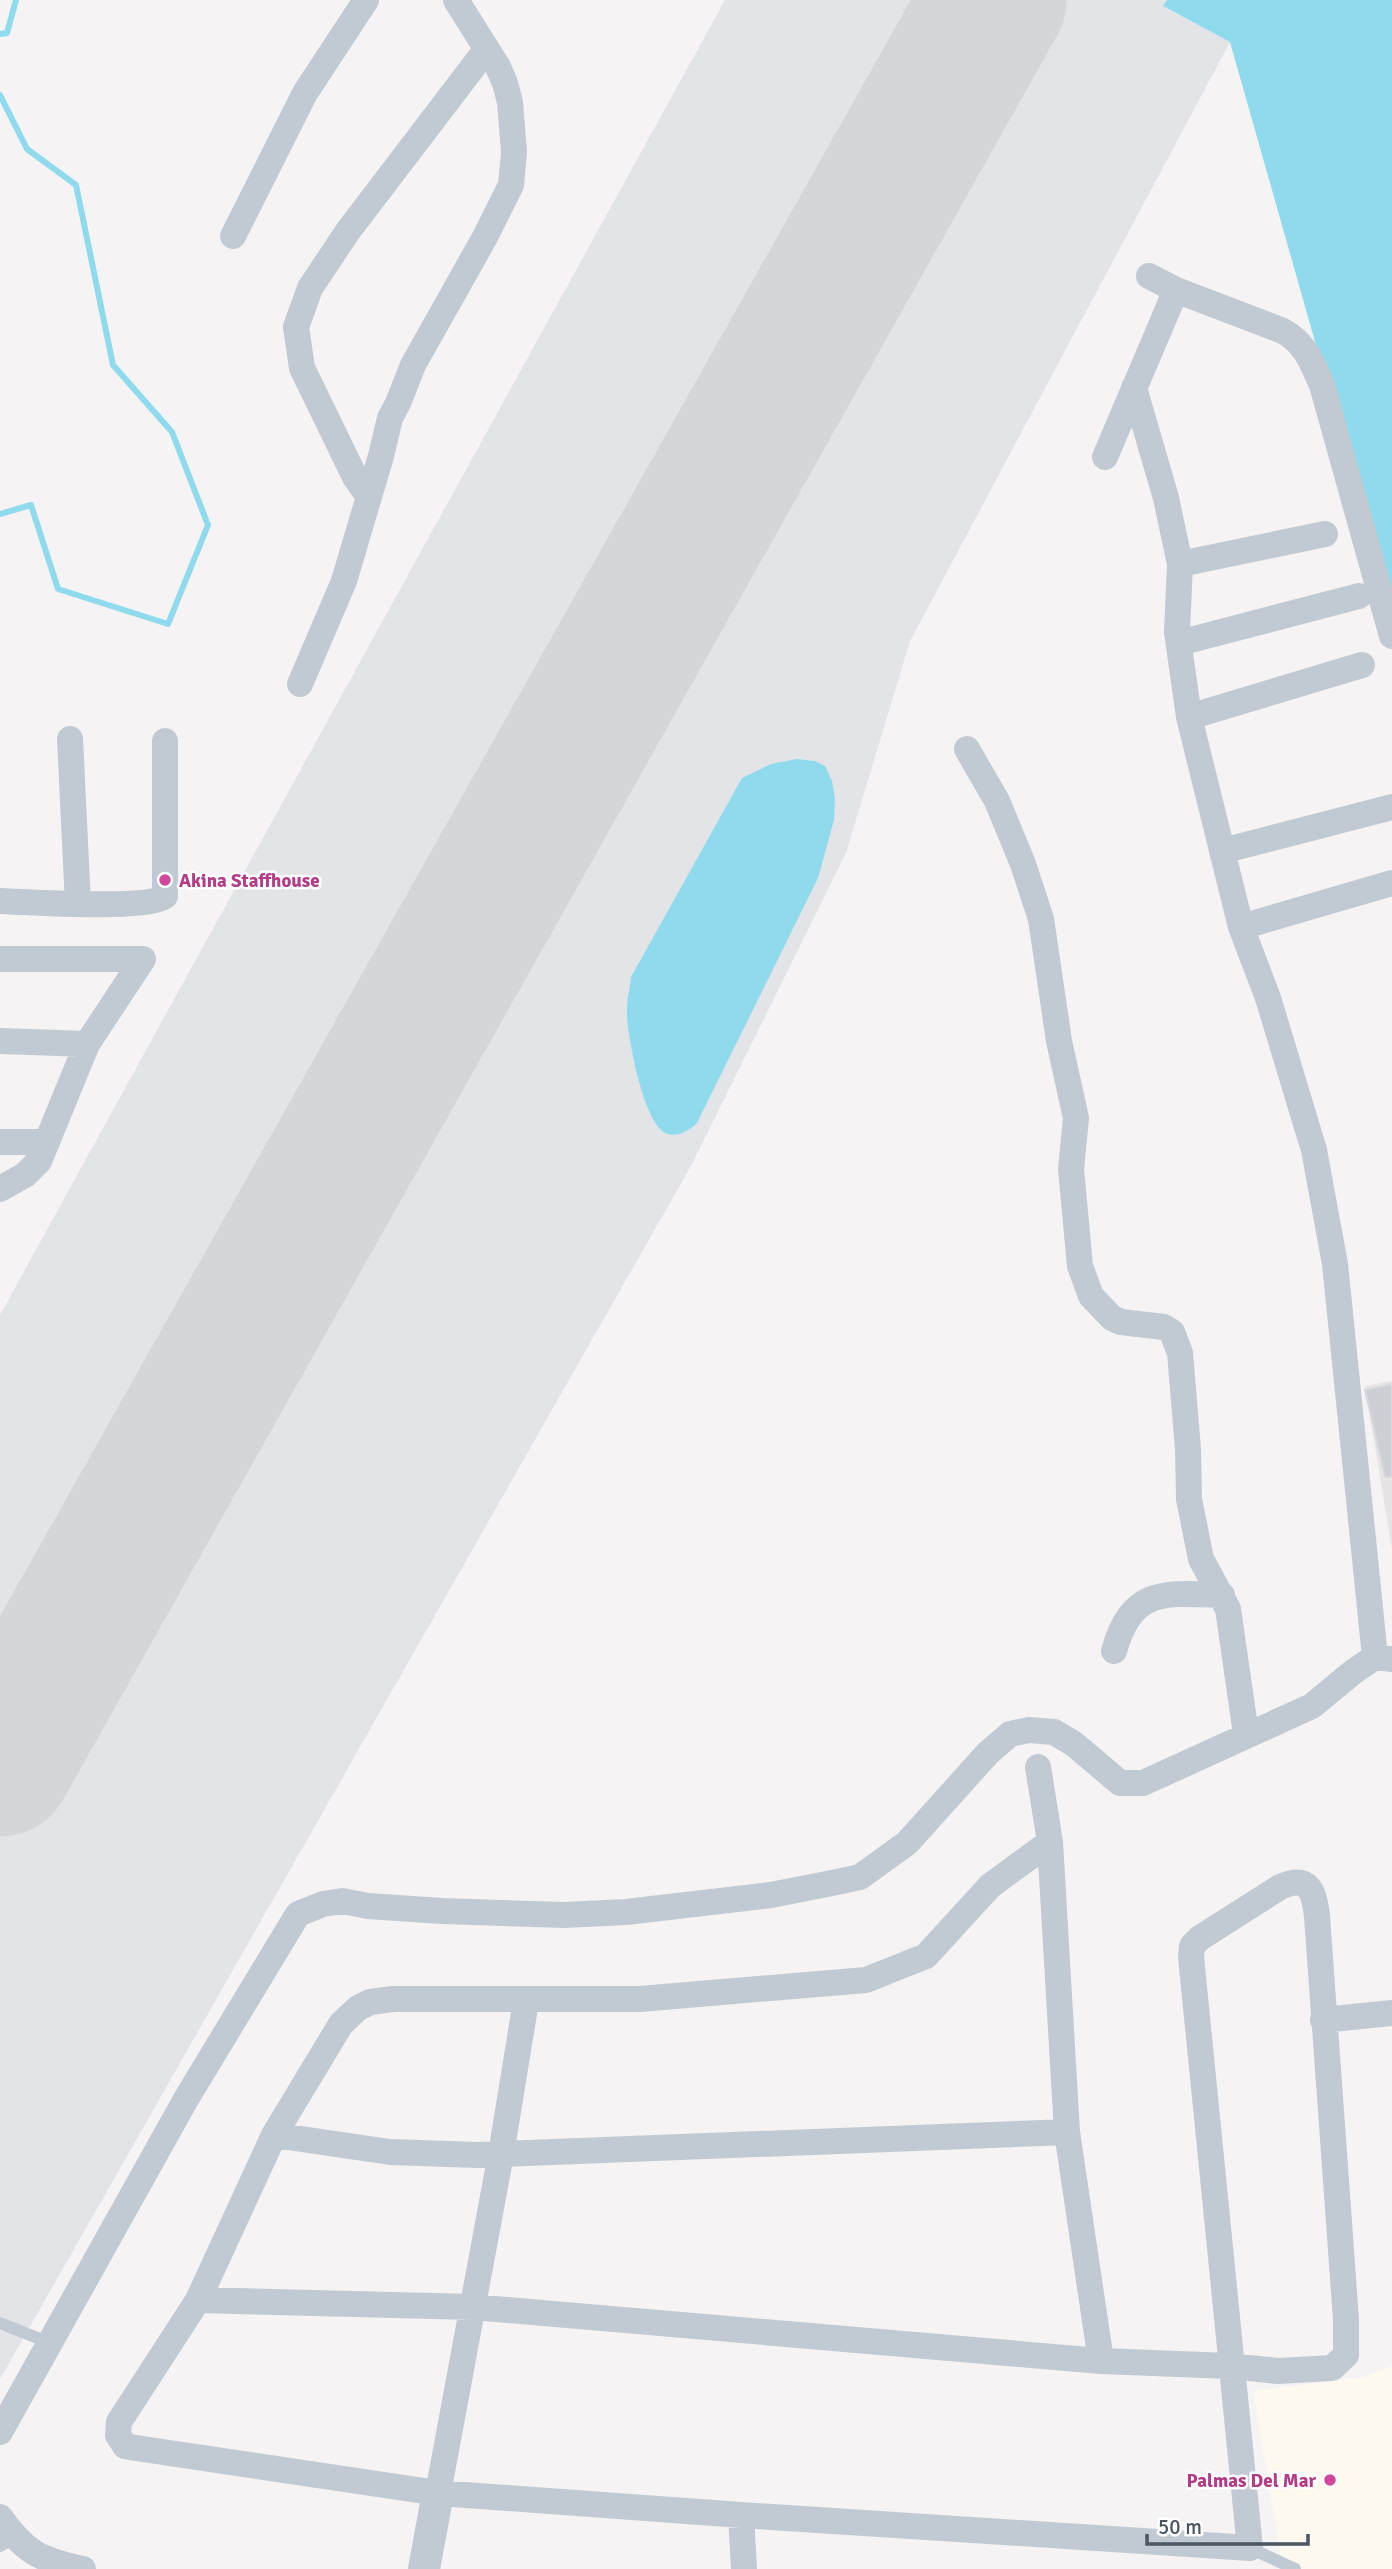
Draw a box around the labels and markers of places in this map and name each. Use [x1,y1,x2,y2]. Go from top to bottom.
place label: Akina Staffhouse [179,869,320,893]
marker: Akina Staffhouse [157,872,173,888]
place label: Palmas Del Mar [1186,2469,1316,2493]
marker: Palmas Del Mar [1322,2472,1338,2488]

